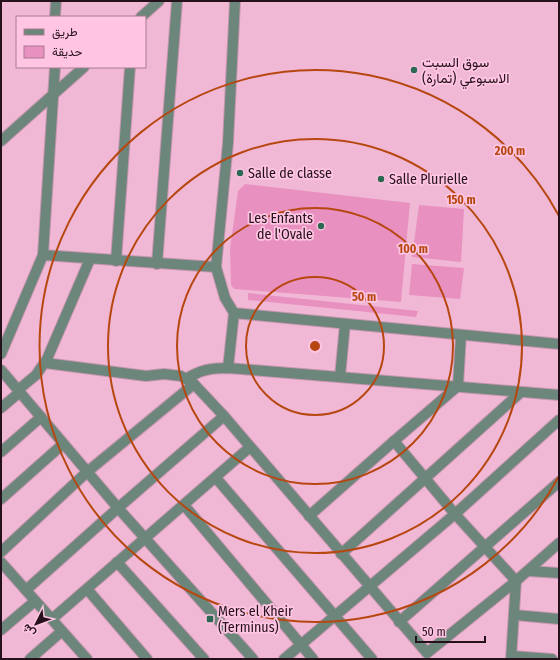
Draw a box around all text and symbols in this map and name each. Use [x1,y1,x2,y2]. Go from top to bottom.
legend [16,16,146,68]
text: طريق [52,25,78,40]
text: حديقة [52,45,82,59]
place label: سوق السبت الاسبوعي (تمارة) [422,54,509,90]
marker: سوق السبت الاسبوعي (تمارة) [409,65,419,75]
text: 200 m [494,144,525,158]
place label: Salle de classe [248,165,332,182]
marker: Salle de classe [235,168,245,178]
place label: Salle Plurielle [389,171,468,188]
marker: Salle Plurielle [376,174,386,184]
text: 150 m [446,193,476,207]
place label: Les Enfants de l'Ovale [248,210,313,243]
marker: Les Enfants de l'Ovale [316,221,326,231]
text: 100 m [398,242,428,256]
text: 50 m [352,290,376,304]
centre of rings [308,339,322,353]
place label: Mers el Kheir (Terminus) [218,603,293,636]
north arrow [16,604,56,644]
marker: Mers el Kheir (Terminus) [205,614,215,624]
scale bar [416,618,485,644]
text: ش [20,621,38,640]
text: 50 m [422,625,446,639]

